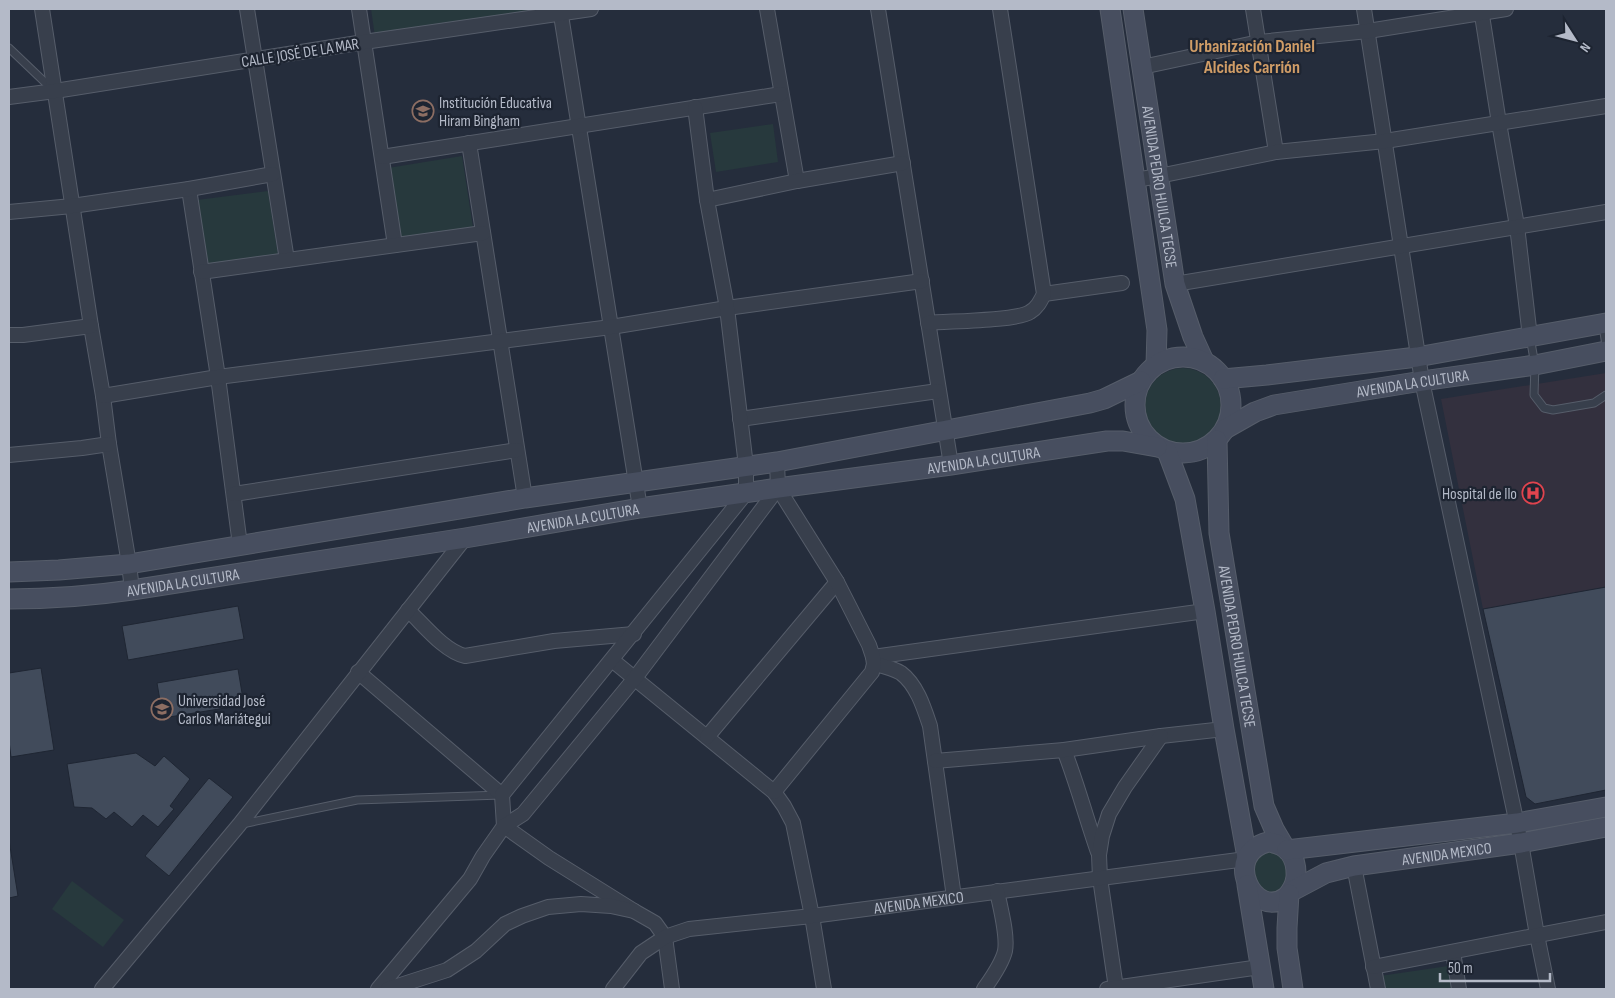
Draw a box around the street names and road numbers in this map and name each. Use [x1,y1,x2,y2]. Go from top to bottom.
street label: CALLE JOSÉ DE LA MAR [240,35,360,72]
street label: AVENIDA PEDRO HUILCA TECSE [1137,104,1180,270]
street label: AVENIDA LA CULTURA [1354,366,1470,403]
street label: AVENIDA LA CULTURA [926,443,1041,479]
street label: AVENIDA LA CULTURA [525,500,641,538]
street label: AVENIDA PEDRO HUILCA TECSE [1213,563,1259,729]
street label: AVENIDA LA CULTURA [125,565,241,602]
street label: AVENIDA MEXICO [1400,839,1493,870]
street label: AVENIDA MEXICO [872,888,965,919]

